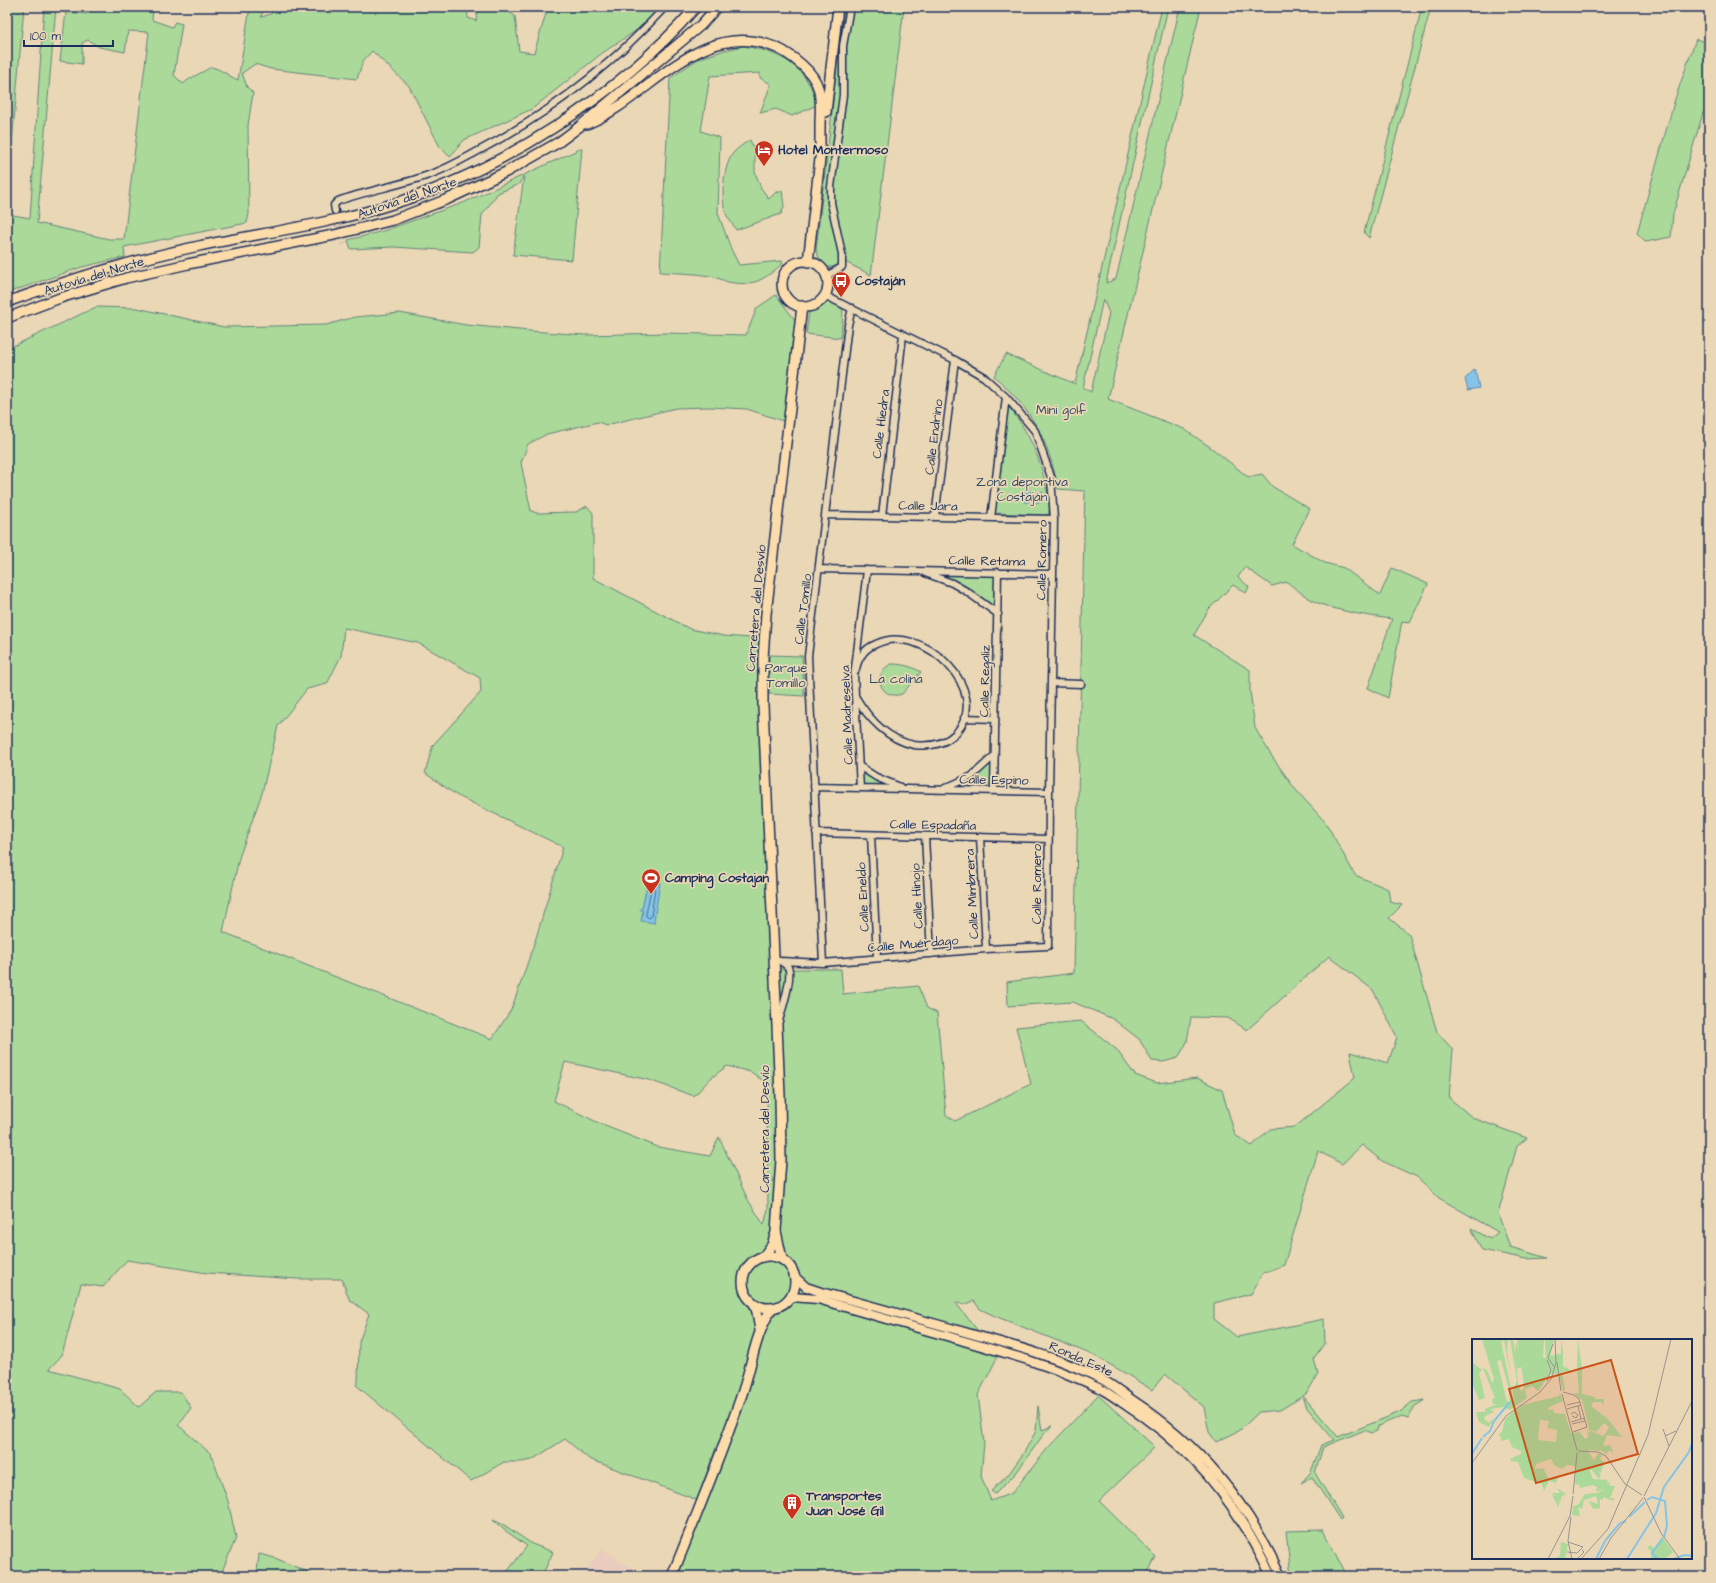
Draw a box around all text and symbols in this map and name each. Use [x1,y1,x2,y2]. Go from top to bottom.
scale bar [24,22,113,48]
text: 100 m [30,28,61,45]
hotel icon: Hotel Montermoso [753,139,775,167]
place label: Hotel Montermoso [778,141,889,159]
street label: Autovía del Norte [355,173,459,223]
street label: Autovía del Norte [42,252,146,300]
bus stop icon: Costaján [830,270,852,298]
place label: Costaján [855,272,906,291]
street label: Calle Hiedra [868,388,894,460]
street label: Calle Endrino [920,398,948,476]
park label: Mini golf [1036,401,1086,420]
park label: Zona deportiva Costaján [976,473,1068,506]
street label: Calle Jara [898,496,958,516]
street label: Calle Romero [1032,519,1052,600]
street label: Carretera del Desvío [741,543,771,672]
street label: Calle Retama [948,551,1026,571]
street label: Calle Tomillo [790,572,816,645]
street label: Calle Regaliz [975,644,996,717]
park label: Parque Tomillo [765,659,807,692]
street label: Calle Madreselva [836,665,858,765]
park label: La colina [869,670,923,688]
street label: Calle Espino [959,770,1030,790]
street label: Calle Espadaña [890,815,977,835]
street label: Calle Romero [1028,843,1046,924]
street label: Calle Mimbrera [961,848,983,940]
street label: Calle Eneldo [852,861,874,932]
street label: Calle Hinojo [906,862,928,929]
sports icon: Camping Costajan [640,867,662,895]
place label: Camping Costajan [665,869,769,889]
street label: Calle Muérdago [867,931,960,958]
street label: Carretera del Desvío [756,1065,774,1193]
street label: Ronda Este [1046,1337,1116,1381]
inset map [1472,1339,1692,1559]
place label: Transportes Juan José Gil [805,1487,884,1520]
building icon: Transportes Juan José Gil [781,1492,803,1520]

